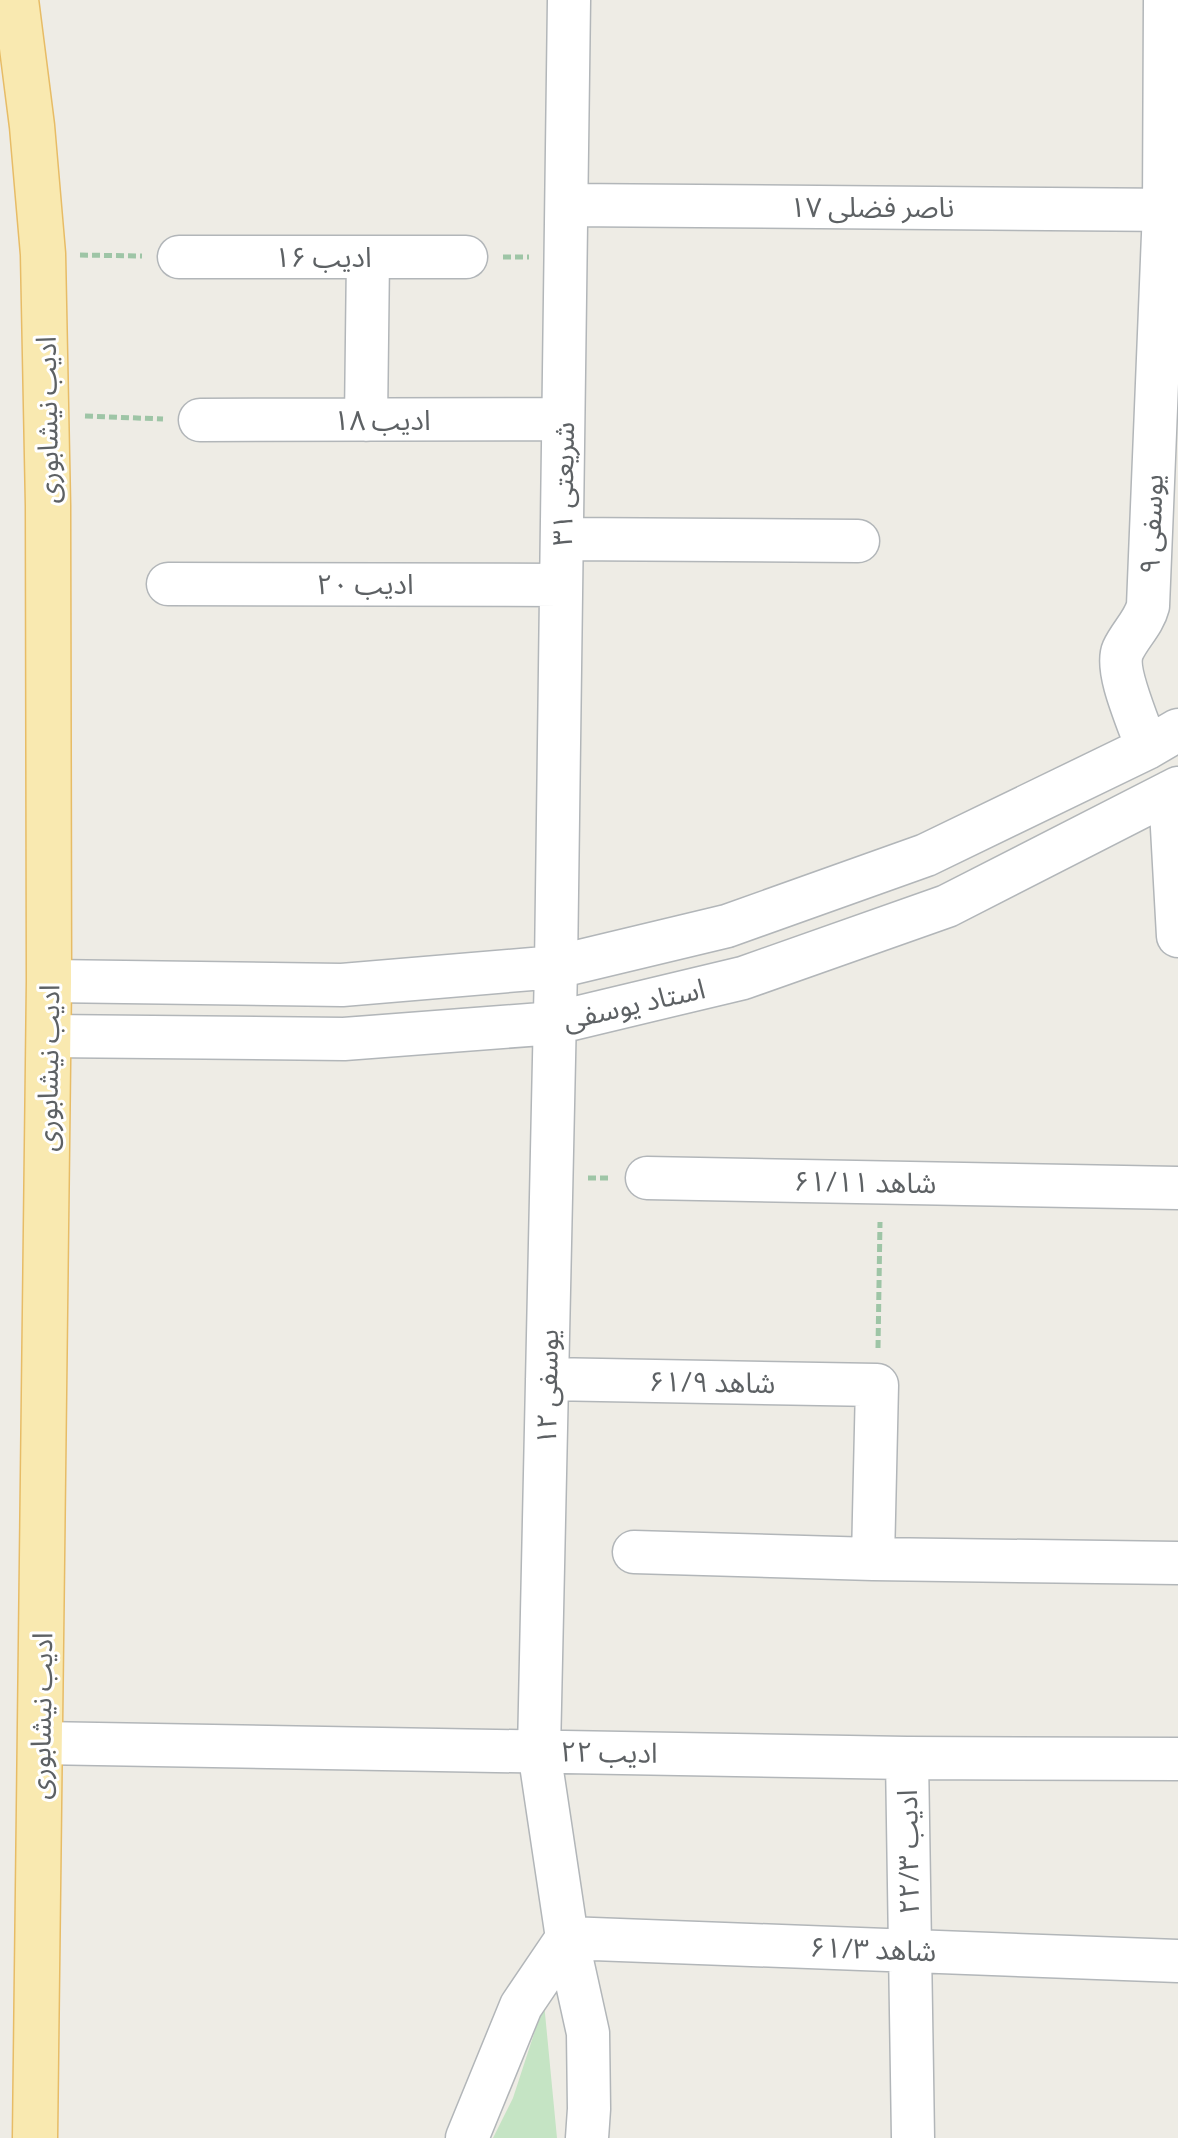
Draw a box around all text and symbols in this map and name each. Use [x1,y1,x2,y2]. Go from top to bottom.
street label: ناصر فضلی ۱۷ [790,185,954,228]
street label: ادیب ۱۶ [274,235,372,278]
street label: ادیب نیشابوری [24,336,69,504]
street label: ادیب ۱۸ [333,398,431,441]
street label: شریعتی ۳۱ [540,421,585,547]
street label: یوسفی ۹ [1127,473,1174,575]
street label: ادیب ۲۰ [316,562,414,605]
street label: استاد یوسفی [559,966,709,1041]
street label: ادیب نیشابوری [25,984,70,1152]
street label: شاهد ۶۱/۱۱ [793,1159,937,1204]
street label: یوسفی ۱۲ [524,1329,569,1445]
street label: شاهد ۶۱/۹ [648,1359,776,1404]
street label: ادیب نیشابوری [18,1632,63,1800]
street label: ادیب ۲۲ [560,1729,658,1774]
street label: ادیب ۲۲/۳ [885,1789,930,1915]
street label: شاهد ۶۱/۳ [809,1925,937,1972]

